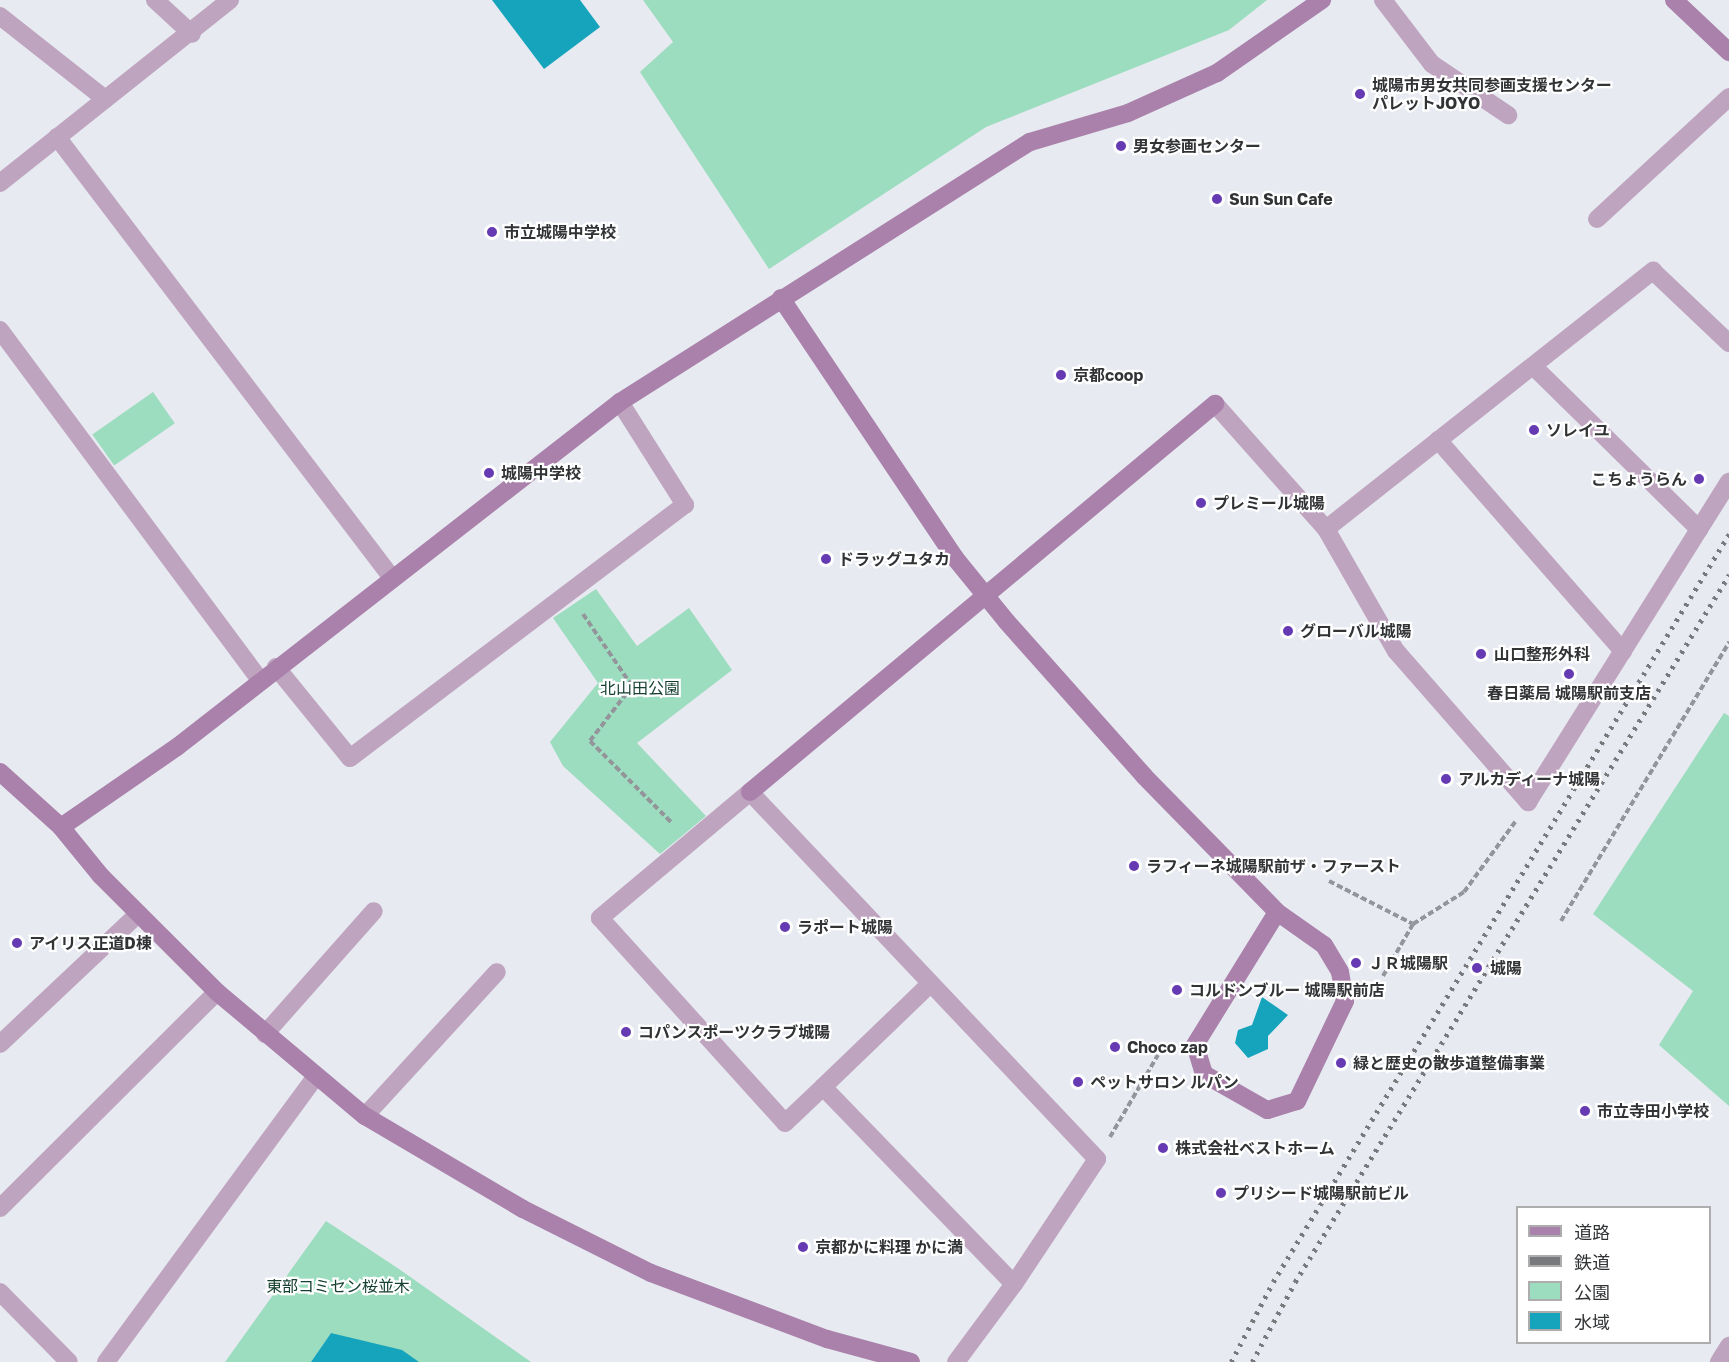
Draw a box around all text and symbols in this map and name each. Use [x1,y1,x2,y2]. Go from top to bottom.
place label: 城陽市男女共同参画支援センター パレットJOYO [1372,75,1612,113]
marker: 城陽市男女共同参画支援センター パレットJOYO [1353,87,1367,101]
place label: 男女参画センター [1133,136,1261,156]
marker: 男女参画センター [1114,139,1128,153]
place label: Sun Sun Cafe [1229,189,1333,209]
marker: Sun Sun Cafe [1210,192,1224,206]
place label: 市立城陽中学校 [504,222,616,242]
marker: 市立城陽中学校 [485,225,499,239]
place label: 京都coop [1073,365,1143,385]
marker: 京都coop [1054,368,1068,382]
place label: ソレイユ [1546,420,1610,440]
marker: ソレイユ [1527,423,1541,437]
place label: 城陽中学校 [501,463,581,483]
marker: 城陽中学校 [482,466,496,480]
place label: こちょうらん [1591,469,1687,489]
marker: こちょうらん [1692,472,1706,486]
place label: プレミール城陽 [1213,493,1325,513]
marker: プレミール城陽 [1194,496,1208,510]
place label: ドラッグユタカ [838,549,950,569]
marker: ドラッグユタカ [819,552,833,566]
place label: グローバル城陽 [1300,621,1412,641]
marker: グローバル城陽 [1281,624,1295,638]
place label: 山口整形外科 [1494,644,1590,664]
marker: 山口整形外科 [1472,645,1490,663]
marker: 春日薬局 城陽駅前支店 [1562,667,1576,681]
park label: 北山田公園 [600,678,680,698]
place label: 春日薬局 城陽駅前支店 [1487,683,1651,703]
place label: アルカディーナ城陽 [1458,769,1602,789]
marker: アルカディーナ城陽 [1439,772,1453,786]
place label: ラフィーネ城陽駅前ザ・ファースト [1146,856,1402,876]
marker: ラフィーネ城陽駅前ザ・ファースト [1127,859,1141,873]
place label: ラポート城陽 [797,917,893,937]
marker: ラポート城陽 [778,920,792,934]
place label: アイリス正道D棟 [29,933,152,953]
marker: アイリス正道D棟 [10,936,24,950]
place label: ＪＲ城陽駅 [1368,953,1448,973]
marker: ＪＲ城陽駅 [1349,956,1363,970]
place label: 城陽 [1490,958,1522,978]
marker: 城陽 [1468,959,1486,977]
place label: コルドンブルー 城陽駅前店 [1189,980,1385,1000]
marker: コルドンブルー 城陽駅前店 [1170,983,1184,997]
place label: コパンスポーツクラブ城陽 [638,1022,830,1042]
marker: コパンスポーツクラブ城陽 [619,1025,633,1039]
place label: Choco zap [1127,1037,1208,1057]
marker: Choco zap [1108,1040,1122,1054]
place label: 緑と歴史の散歩道整備事業 [1353,1053,1545,1073]
marker: 緑と歴史の散歩道整備事業 [1334,1056,1348,1070]
place label: ペットサロン ルパン [1090,1072,1238,1092]
marker: ペットサロン ルパン [1071,1075,1085,1089]
place label: 市立寺田小学校 [1597,1101,1709,1121]
marker: 市立寺田小学校 [1578,1104,1592,1118]
place label: 株式会社ベストホーム [1175,1138,1335,1158]
marker: 株式会社ベストホーム [1156,1141,1170,1155]
place label: プリシード城陽駅前ビル [1233,1183,1409,1203]
marker: プリシード城陽駅前ビル [1214,1186,1228,1200]
legend [1516,1206,1711,1344]
text: 道路 [1574,1221,1610,1243]
place label: 京都かに料理 かに満 [815,1237,963,1257]
marker: 京都かに料理 かに満 [796,1240,810,1254]
text: 鉄道 [1574,1251,1610,1273]
park label: 東部コミセン桜並木 [266,1276,410,1296]
text: 公園 [1574,1281,1610,1303]
text: 水域 [1574,1311,1610,1333]

